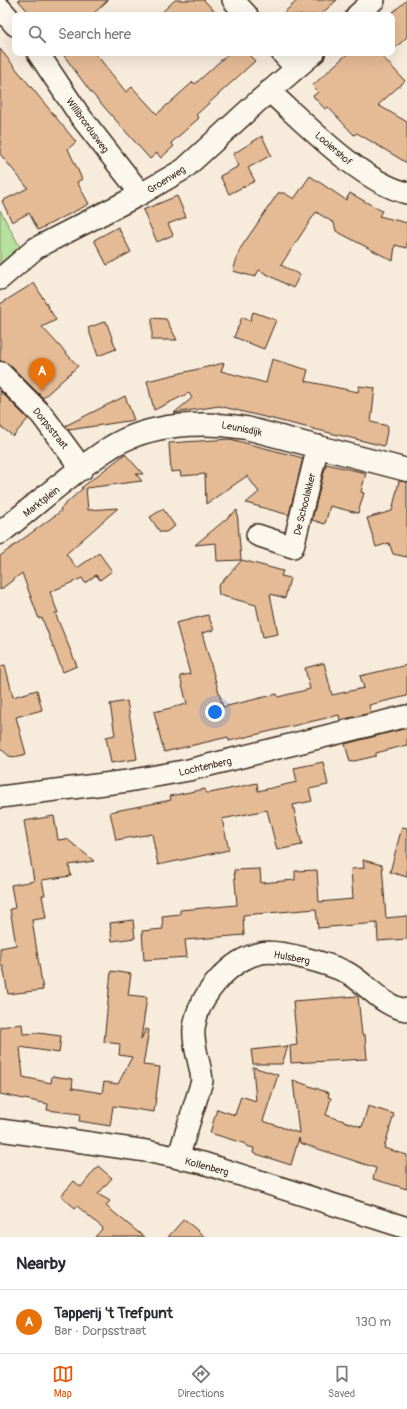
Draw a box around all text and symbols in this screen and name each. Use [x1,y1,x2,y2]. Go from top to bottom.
search box [12,12,395,56]
icon: search [26,23,48,45]
text: Search here [58,25,131,44]
street label: Willibrordusweg [63,96,111,155]
street label: Looiershof [312,129,354,168]
street label: Groenweg [145,164,188,196]
pin: A [29,358,55,391]
street label: Dorpsstraat [30,406,71,452]
street label: Leunisdijk [221,419,264,439]
street label: De Schoolakker [291,472,319,537]
street label: Marktplein [21,484,63,520]
your location [205,702,225,722]
street label: Lochtenberg [178,755,233,779]
street label: Hulsberg [273,949,311,967]
street label: Kollenberg [183,1155,230,1179]
text: Nearby [16,1253,65,1274]
text: Tapperij 't Trefpunt [54,1304,173,1323]
text: A [25,1314,33,1330]
text: 130 m [355,1314,391,1330]
text: Bar · Dorpsstraat [54,1323,146,1339]
tab: Map [52,1363,74,1400]
tab: Directions [178,1363,224,1400]
tab: Saved [328,1363,355,1400]

